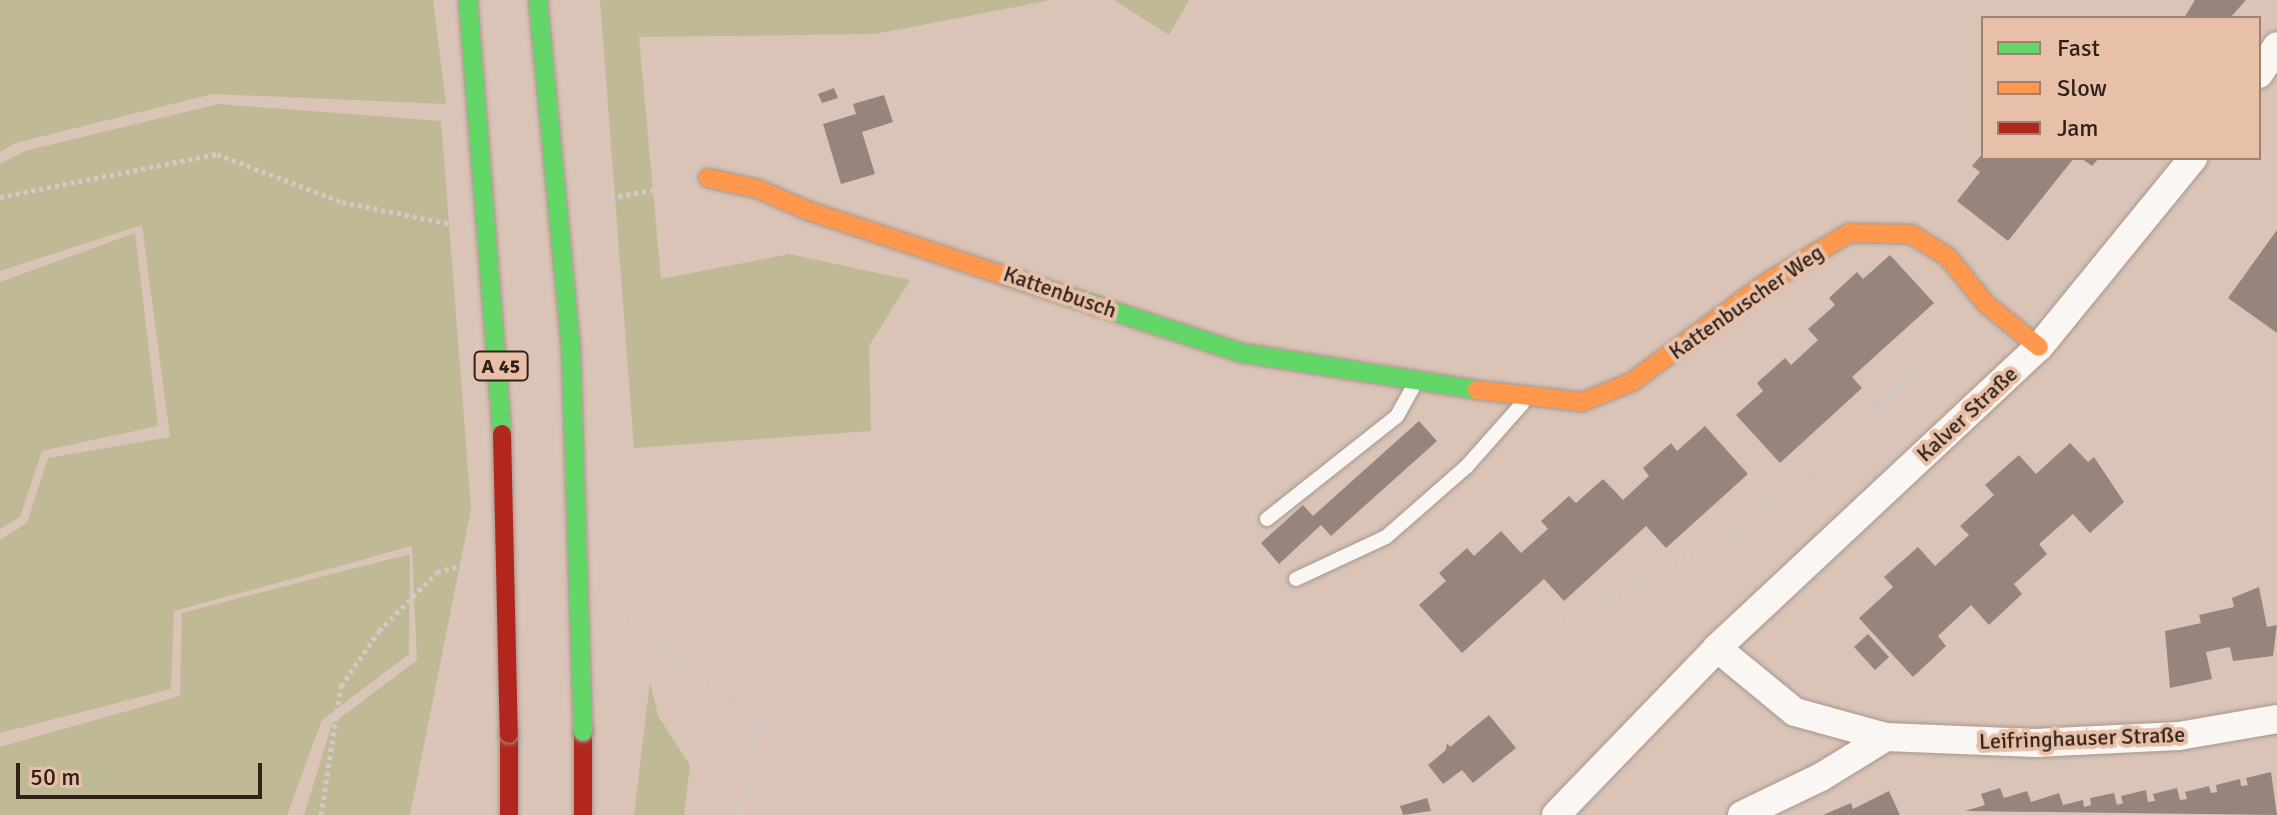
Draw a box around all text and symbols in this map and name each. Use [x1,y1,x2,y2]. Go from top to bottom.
legend [1981,16,2261,160]
text: Fast [2057,33,2100,63]
text: Slow [2057,73,2107,103]
text: Jam [2057,113,2098,143]
street label: Kattenbuscher Weg [1664,239,1828,365]
street label: Kattenbusch [1000,260,1120,324]
road number: A 45 [473,350,529,382]
street label: Kalver Straße [1911,361,2023,467]
street label: Leifringhauser Straße [1979,721,2185,755]
scale bar [20,747,266,797]
text: 50 m [30,762,80,792]

